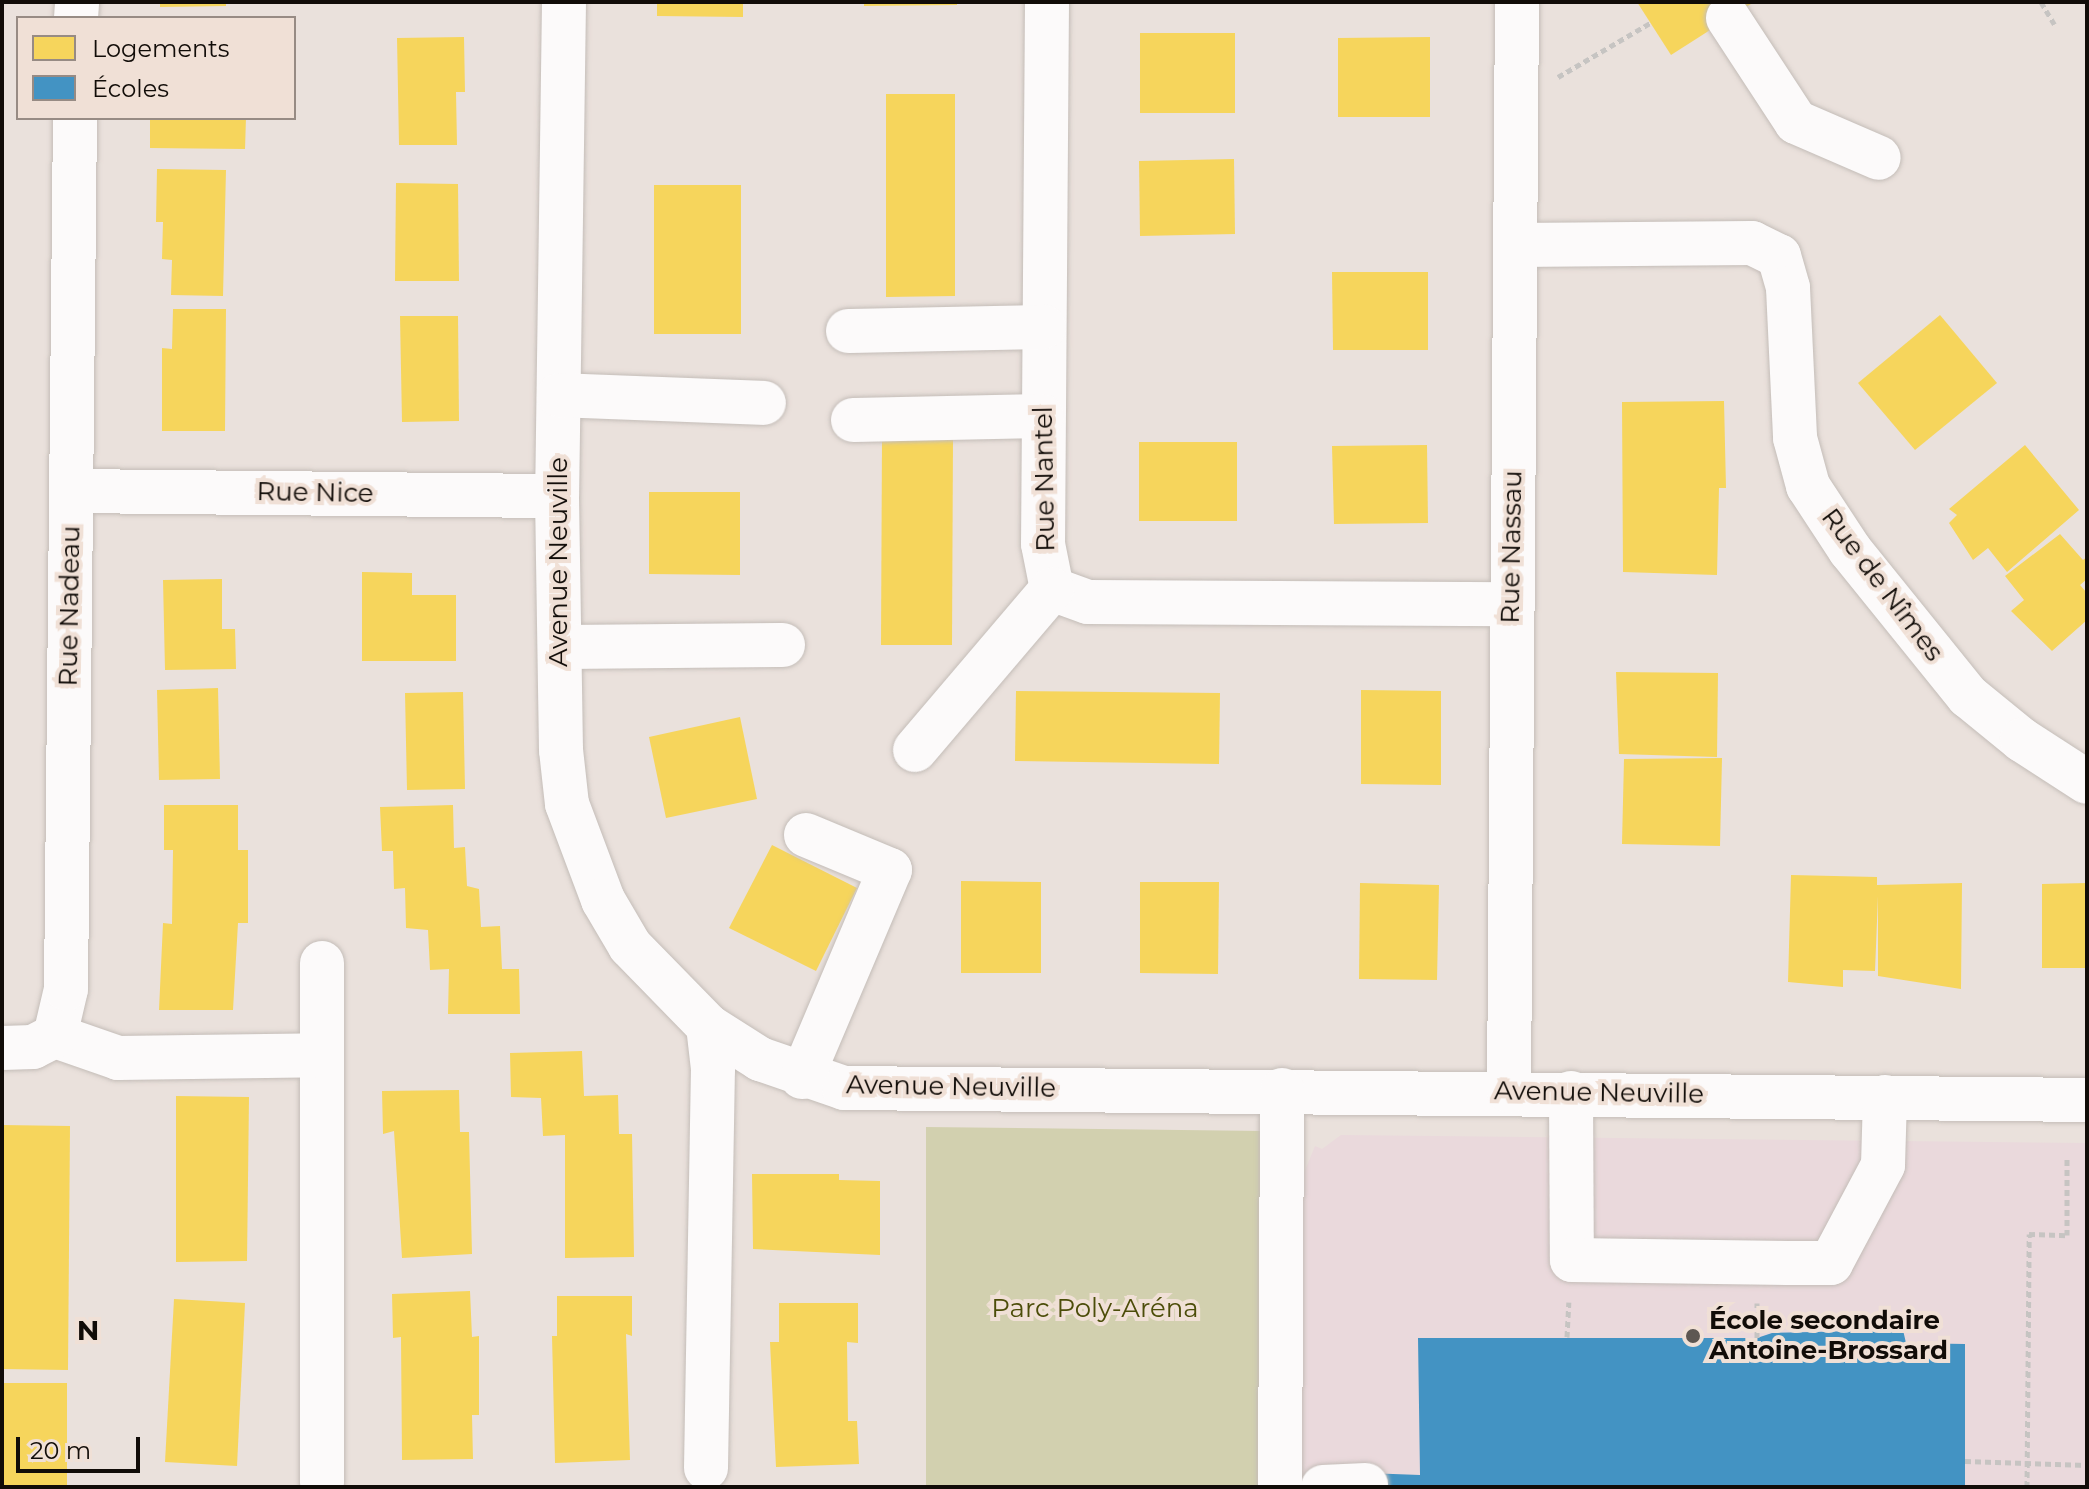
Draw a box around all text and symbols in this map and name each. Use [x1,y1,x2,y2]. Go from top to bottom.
legend [16,16,296,120]
text: Logements [92,34,230,63]
text: Écoles [92,74,169,103]
street label: Rue Nantel [1028,406,1062,552]
street label: Avenue Neuville [543,457,575,667]
street label: Rue Nassau [1495,470,1529,624]
street label: Rue Nice [256,476,374,510]
street label: Rue de Nîmes [1814,503,1950,667]
street label: Rue Nadeau [53,525,87,687]
street label: Avenue Neuville [846,1070,1056,1104]
street label: Avenue Neuville [1494,1076,1704,1110]
park label: Parc Poly-Aréna [991,1293,1199,1325]
place label: École secondaire Antoine-Brossard [1709,1305,1948,1366]
district label: N [77,1313,99,1347]
marker: École secondaire Antoine-Brossard [1684,1327,1702,1345]
scale bar [20,1421,144,1471]
text: 20 m [30,1436,91,1465]

